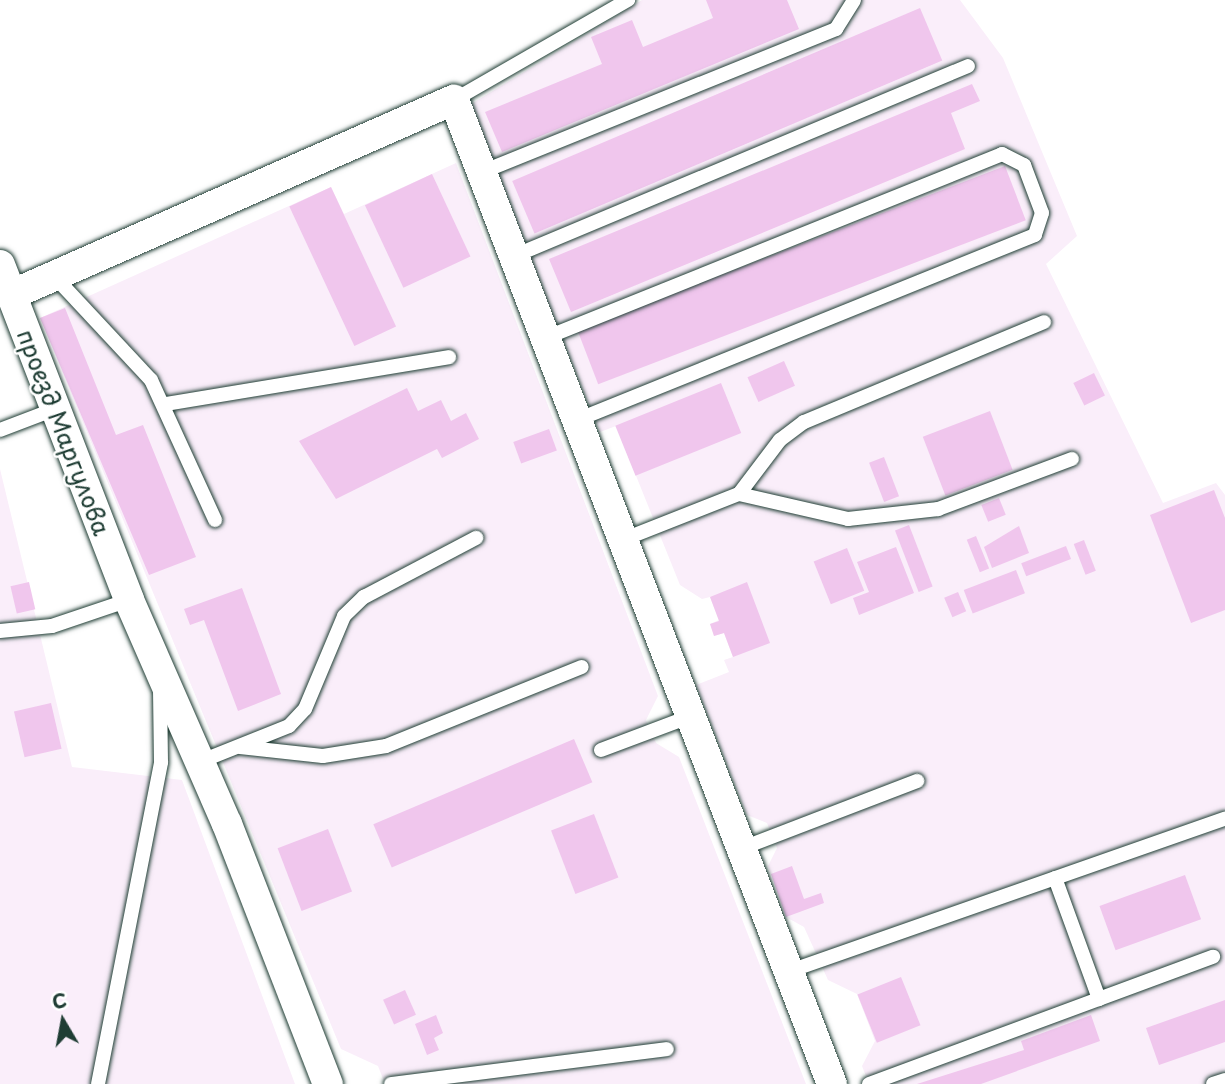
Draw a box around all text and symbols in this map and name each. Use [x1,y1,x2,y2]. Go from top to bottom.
street label: проезд Маргулова [11,325,117,539]
text: С [50,985,69,1015]
north arrow [28,986,98,1056]

